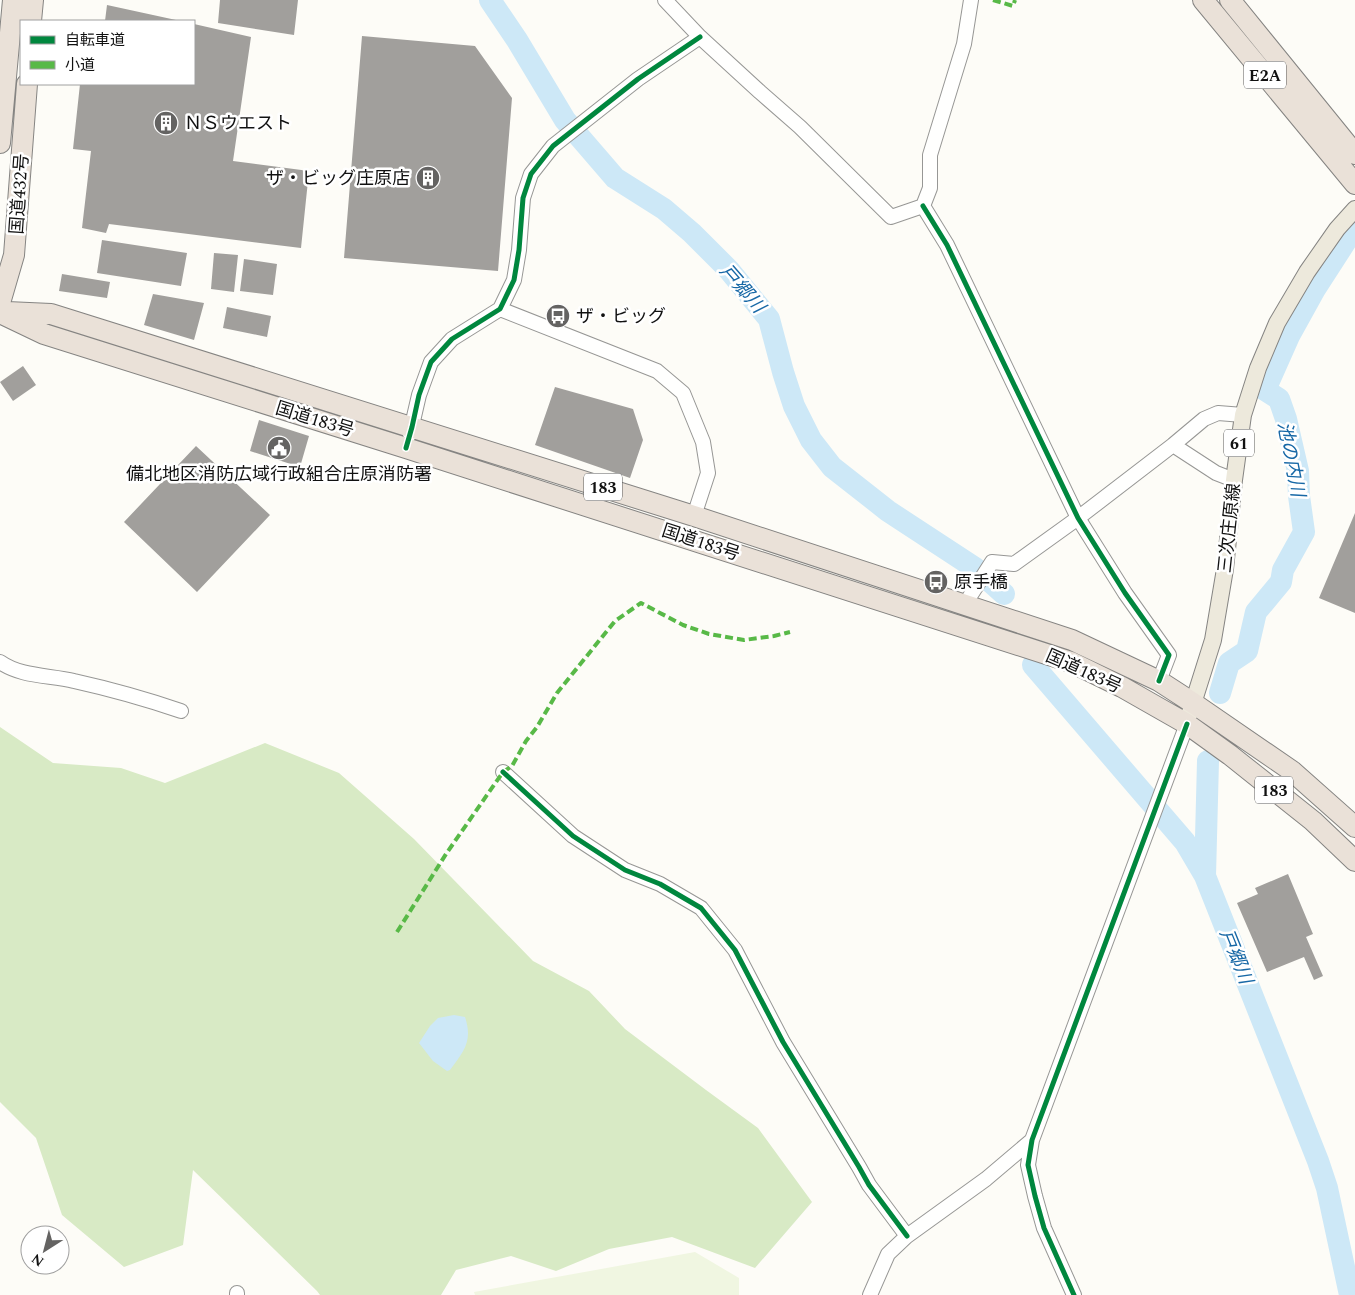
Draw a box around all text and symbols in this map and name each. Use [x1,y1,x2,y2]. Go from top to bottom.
legend [20,20,195,85]
text: 自転車道 [65,29,125,52]
text: 小道 [65,54,95,77]
road number: E2A [1244,62,1286,88]
building icon: ＮＳウエスト [153,110,179,136]
place label: ＮＳウエスト [184,110,292,137]
street label: 国道432号 [3,153,36,235]
place label: ザ・ビッグ庄原店 [266,165,410,192]
building icon: ザ・ビッグ庄原店 [415,165,441,191]
water label: 戸郷川 [712,258,773,322]
bus stop icon: ザ・ビッグ [545,303,571,329]
place label: ザ・ビッグ [576,303,666,330]
street label: 国道183号 [272,395,358,444]
water label: 池の内川 [1269,419,1312,501]
road number: 61 [1224,429,1254,456]
public building icon: 備北地区消防広域行政組合庄原消防署 [266,435,292,461]
place label: 備北地区消防広域行政組合庄原消防署 [126,461,432,488]
road number: 183 [584,474,622,501]
street label: 三次庄原線 [1211,482,1248,574]
street label: 国道183号 [658,517,744,568]
bus stop icon: 原手橋 [923,569,949,595]
place label: 原手橋 [954,569,1008,596]
street label: 国道183号 [1041,643,1126,700]
road number: 183 [1255,776,1293,804]
water label: 戸郷川 [1211,925,1260,990]
north arrow [20,1225,70,1275]
text: N [27,1248,48,1272]

